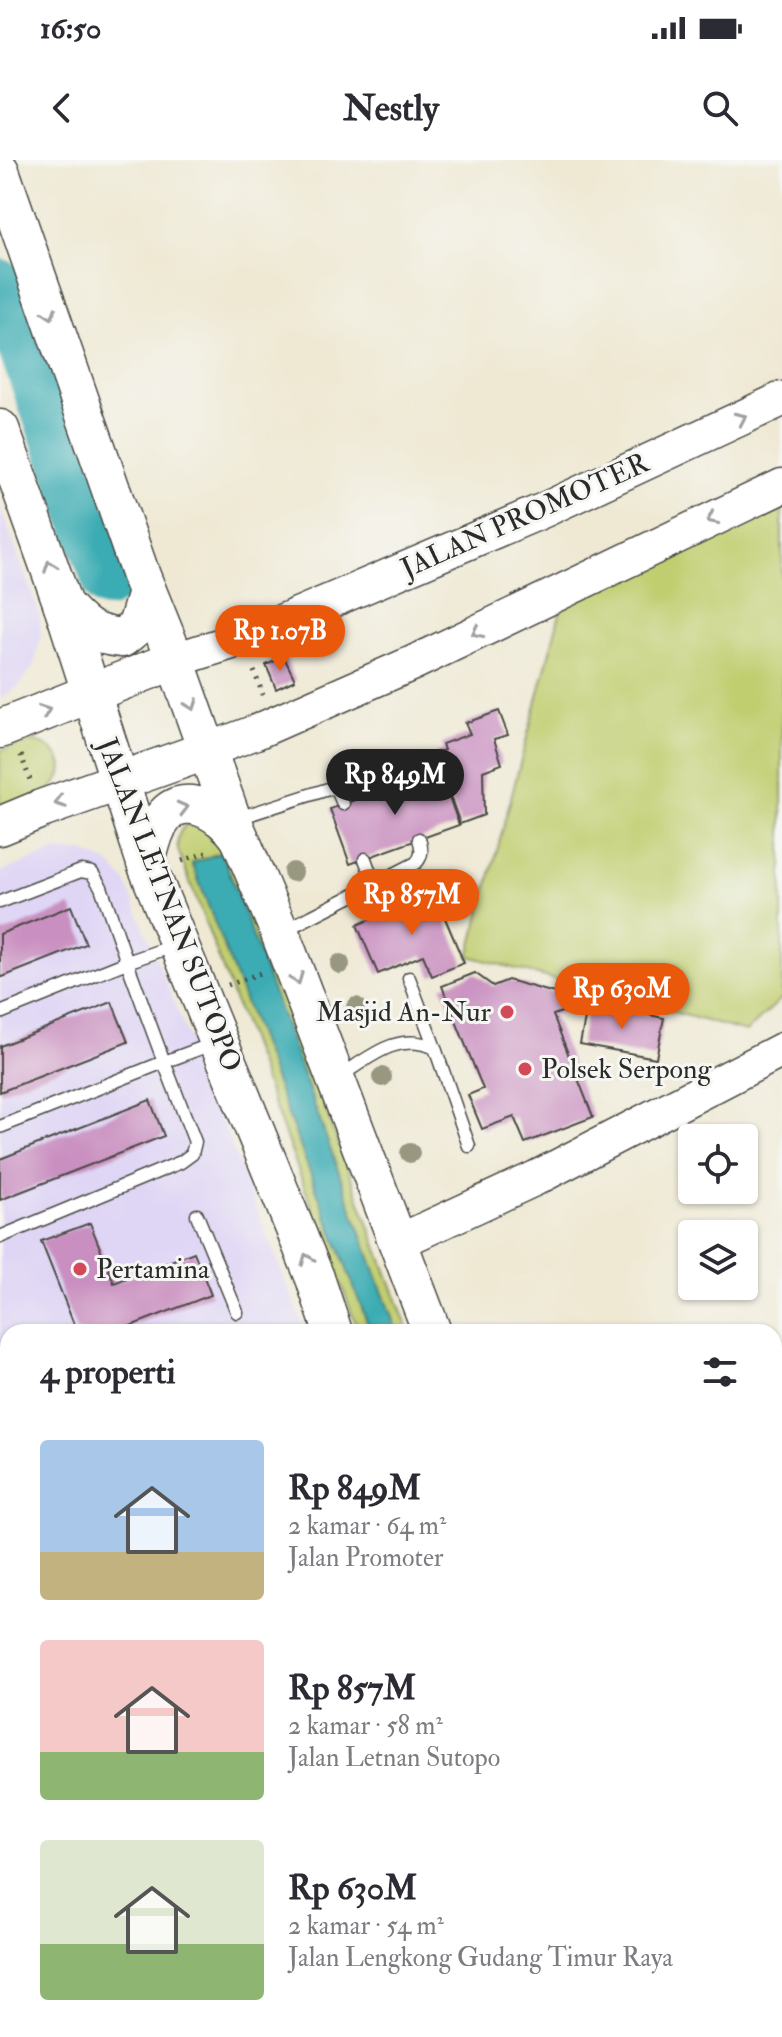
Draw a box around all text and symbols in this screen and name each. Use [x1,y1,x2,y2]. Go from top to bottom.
text: 16:50 [40,10,101,47]
icon: back [40,86,84,130]
text: Nestly [343,86,439,131]
icon: search [698,86,742,130]
one-way arrow [40,306,56,320]
one-way arrow [733,412,748,428]
street label: JALAN PROMOTER [395,445,655,587]
one-way arrow [705,510,720,525]
one-way arrow [43,560,59,574]
pin: Rp 1.07B [197,605,363,673]
text: Rp 1.07B [233,615,327,647]
one-way arrow [471,622,486,638]
one-way arrow [182,697,199,711]
one-way arrow [37,704,51,721]
street label: JALAN LETNAN SUTOPO [89,732,249,1077]
pin: Rp 849M [321,749,469,817]
text: Rp 849M [344,759,446,791]
one-way arrow [53,792,67,809]
one-way arrow [176,801,189,818]
pin: Rp 857M [338,869,486,937]
text: Rp 857M [363,879,461,911]
pin: Rp 630M [548,963,696,1031]
one-way arrow [288,971,304,985]
text: Rp 630M [573,973,671,1005]
place label: Masjid An-Nur [316,995,492,1030]
marker: Masjid An-Nur [498,1003,516,1021]
place label: Polsek Serpong [541,1052,712,1087]
marker: Polsek Serpong [516,1060,534,1078]
map controls [678,1124,758,1300]
button: locate [678,1124,758,1204]
button: layers [678,1220,758,1300]
place label: Pertamina [96,1252,210,1287]
one-way arrow [300,1253,317,1267]
marker: Pertamina [71,1260,89,1278]
icon: filters [698,1350,742,1394]
text: 4 properti [40,1351,176,1394]
text: Rp 849M [288,1467,421,1510]
icon: home [104,1472,200,1568]
text: 2 kamar · 64 m² [288,1510,446,1542]
text: Jalan Promoter [288,1542,444,1574]
text: Rp 857M [288,1667,416,1710]
icon: home [104,1672,200,1768]
text: 2 kamar · 58 m² [288,1710,443,1742]
text: Jalan Letnan Sutopo [288,1742,500,1774]
text: Rp 630M [288,1867,417,1910]
icon: home [104,1872,200,1968]
text: 2 kamar · 54 m² [288,1910,444,1942]
text: Jalan Lengkong Gudang Timur Raya [288,1942,673,1974]

